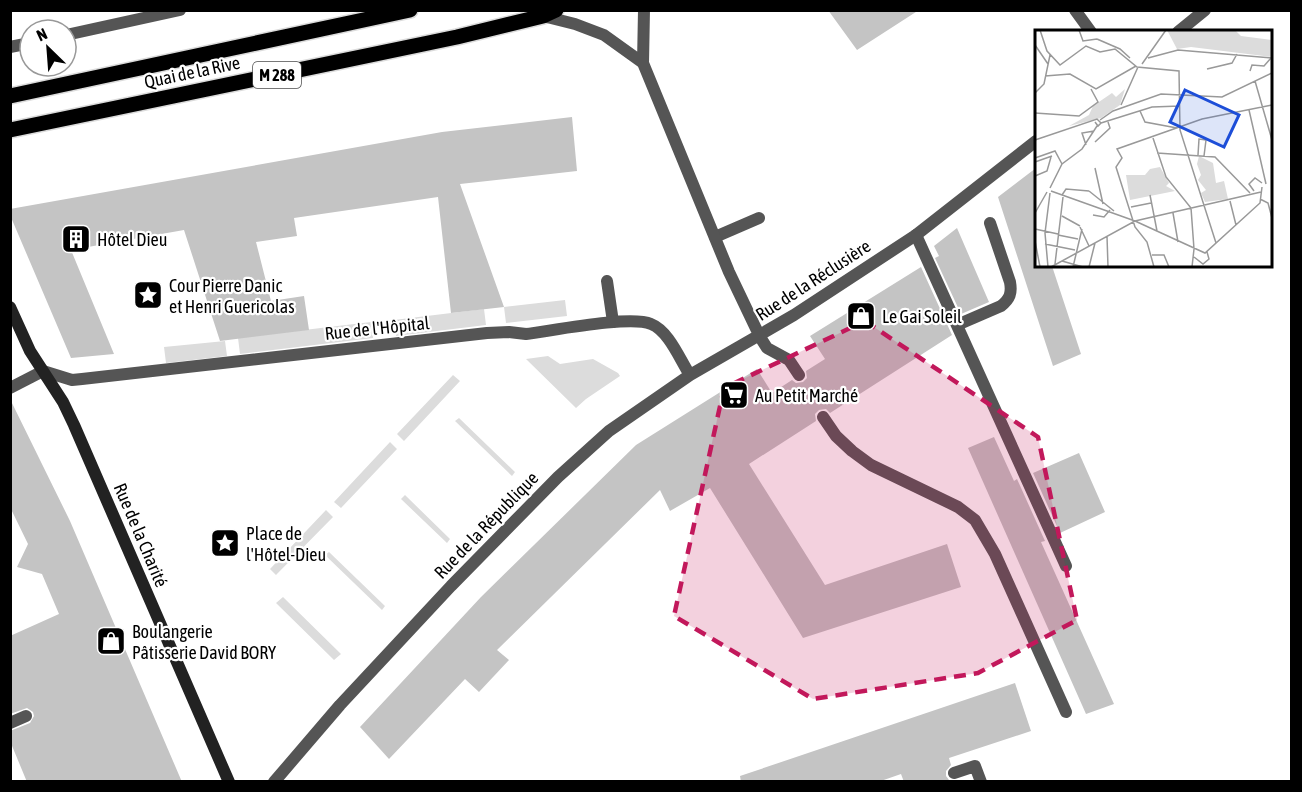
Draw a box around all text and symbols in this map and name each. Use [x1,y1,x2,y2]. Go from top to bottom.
north arrow [18,18,78,78]
text: N [34,24,50,45]
inset map [1035,30,1272,267]
street label: Quai de la Rive [142,52,242,92]
road number: M 288 [253,62,301,88]
building icon: Hôtel Dieu [60,223,92,255]
place label: Hôtel Dieu [97,229,167,250]
street label: Rue de la Réclusière [752,235,874,325]
place label: Cour Pierre Danic et Henri Guericolas [169,275,295,317]
place icon: Cour Pierre Danic et Henri Guericolas [132,279,164,311]
shop icon: Le Gai Soleil [845,300,877,332]
place label: Le Gai Soleil [882,306,962,327]
street label: Rue de l'Hôpital [324,312,431,344]
supermarket icon: Au Petit Marché [718,379,750,411]
place label: Au Petit Marché [755,385,858,406]
street label: Rue de la République [430,467,542,583]
street label: Rue de la Charité [110,480,172,590]
place label: Place de l'Hôtel-Dieu [246,523,326,565]
place icon: Place de l'Hôtel-Dieu [209,527,241,559]
place label: Boulangerie Pâtisserie David BORY [132,621,276,663]
shop icon: Boulangerie Pâtisserie David BORY [95,625,127,657]

